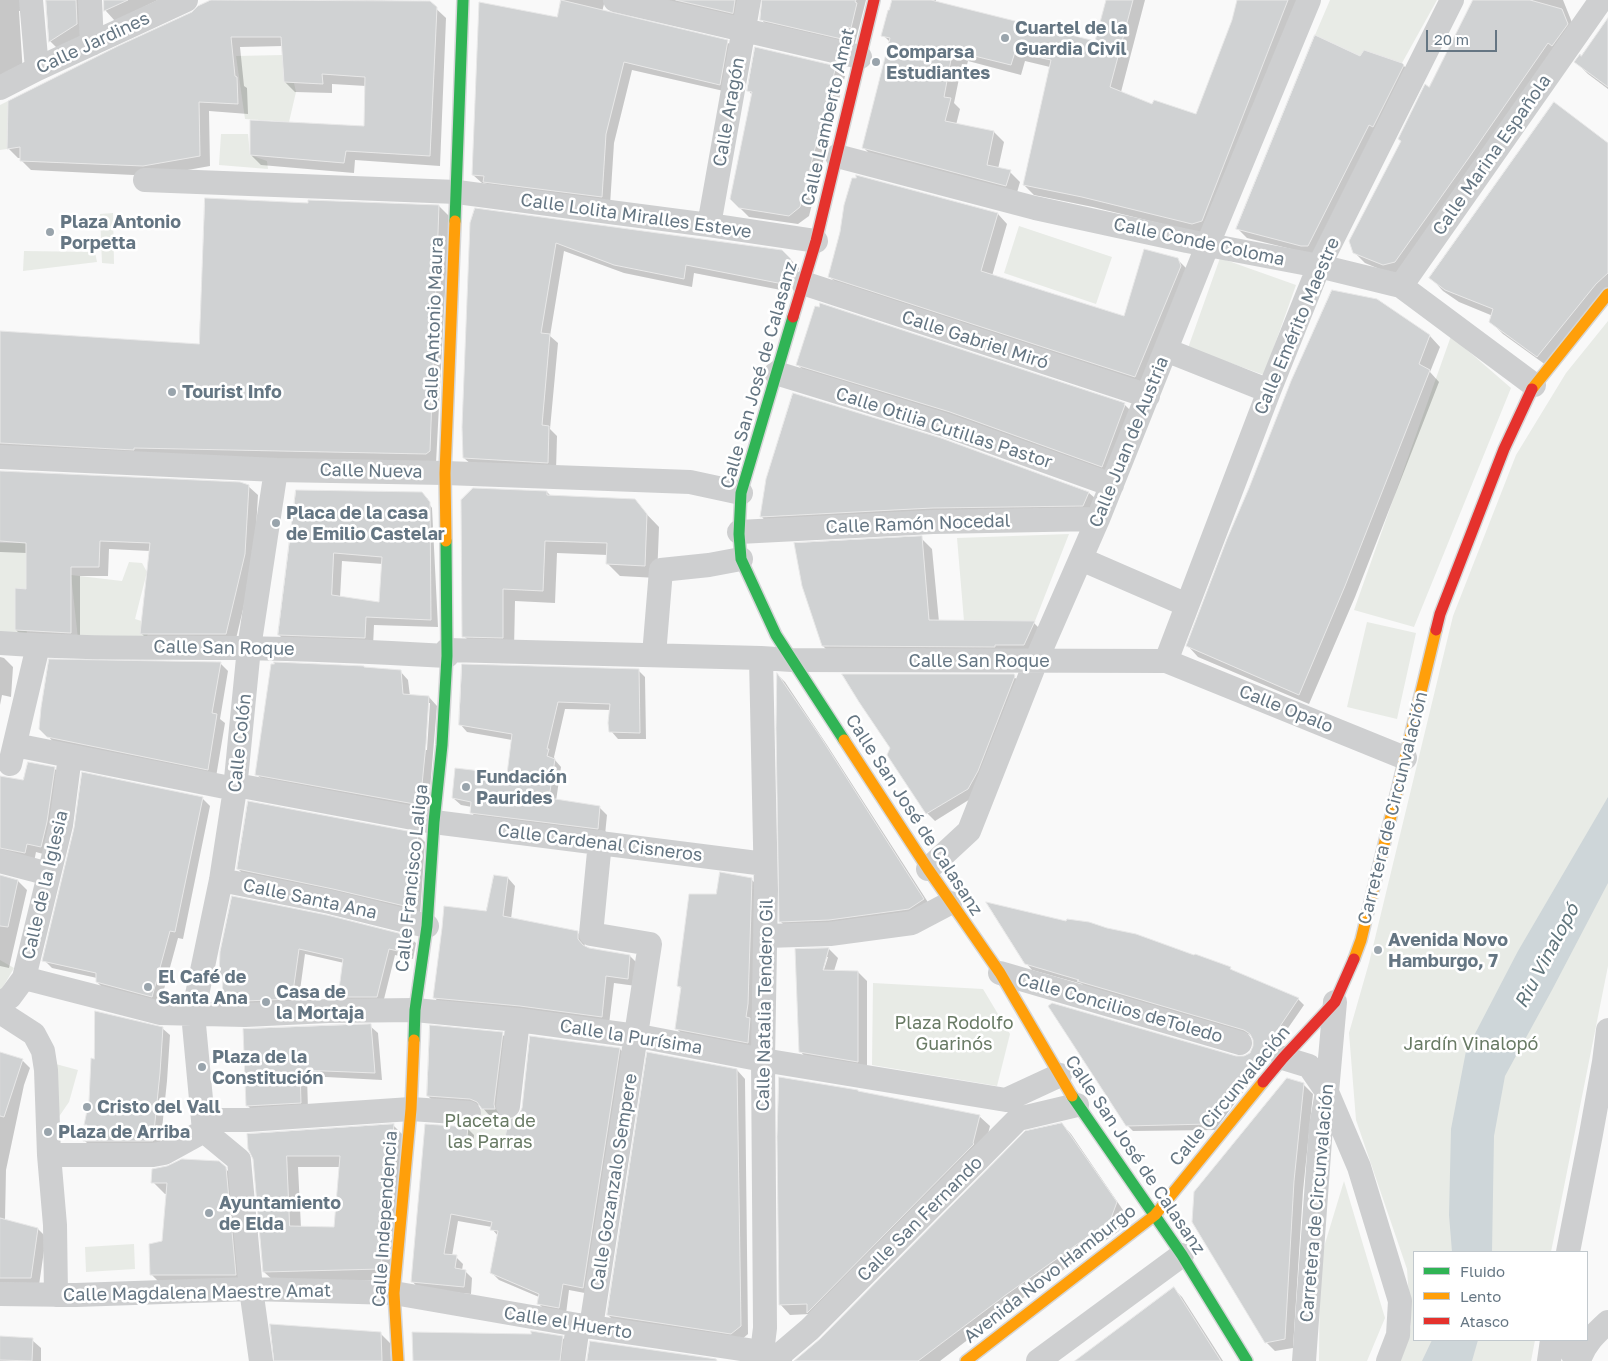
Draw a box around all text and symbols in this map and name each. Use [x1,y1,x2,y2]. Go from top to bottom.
street label: Calle Jardines [33,7,153,79]
place label: Cuartel de la Guardia Civil [1015,17,1127,59]
scale bar [1428,20,1499,52]
street label: Calle Lamberto Amat [797,26,859,208]
text: 20 m [1434,30,1469,48]
marker: Cuartel de la Guardia Civil [999,32,1011,44]
place label: Comparsa Estudiantes [886,41,990,84]
street label: Calle Aragón [709,56,749,168]
marker: Comparsa Estudiantes [870,56,882,68]
street label: Calle Marina Española [1428,70,1556,240]
street label: Calle Lolita Miralles Esteve [519,189,753,243]
place label: Plaza Antonio Porpetta [60,211,181,253]
street label: Calle Conde Coloma [1111,213,1287,271]
marker: Plaza Antonio Porpetta [44,226,56,238]
street label: Calle Emérito Maestre [1250,234,1344,418]
street label: Calle Antonio Maura [420,236,448,412]
street label: Calle San José de Calasanz [716,259,802,491]
street label: Calle Gabriel Miró [899,306,1051,374]
street label: Calle Juan de Austria [1085,353,1173,531]
place label: Tourist Info [182,381,282,403]
street label: Calle Otilia Cutillas Pastor [833,383,1055,473]
marker: Tourist Info [166,386,178,398]
street label: Calle Nueva [319,459,423,483]
place label: Placa de la casa de Emilio Castelar [286,502,445,544]
street label: Calle Ramón Nocedal [825,510,1011,538]
marker: Placa de la casa de Emilio Castelar [270,517,282,529]
street label: Calle San Roque [153,636,295,660]
street label: Calle San Roque [908,650,1050,672]
street label: Calle Opalo [1236,680,1336,738]
street label: Carretera de Circunvalación [1354,689,1432,927]
street label: Calle Colón [224,693,256,793]
street label: Calle San José de Calasanz [841,710,987,920]
place label: Fundación Paurides [476,766,567,809]
marker: Fundación Paurides [460,781,472,793]
street label: Calle Francisco Laliga [391,783,433,973]
street label: Calle de la Iglesia [17,808,73,962]
street label: Calle Cardenal Cisneros [496,820,704,866]
street label: Calle Santa Ana [241,874,379,924]
street label: Calle Natalia Tendero Gil [752,898,778,1112]
water label: Riu Vinalopó [1510,900,1584,1012]
place label: Avenida Novo Hamburgo, 7 [1388,929,1508,972]
marker: Avenida Novo Hamburgo, 7 [1372,944,1384,956]
place label: El Café de Santa Ana [158,966,248,1009]
street label: Calle Concilios deToledo [1015,968,1225,1048]
marker: El Café de Santa Ana [142,981,154,993]
place label: Casa de la Mortaja [276,981,364,1024]
marker: Casa de la Mortaja [260,996,272,1008]
park label: Plaza Rodolfo Guarinós [895,1012,1013,1054]
street label: Calle la Purísima [558,1015,704,1059]
street label: Calle Circunvalación [1165,1022,1295,1170]
park label: Jardín Vinalopó [1404,1033,1538,1055]
place label: Plaza de la Constitución [212,1046,323,1088]
street label: Calle San José de Calasanz [1060,1051,1210,1259]
marker: Plaza de la Constitución [196,1061,208,1073]
street label: Calle Gozanzalo Sempere [586,1072,642,1292]
street label: Carretera de Circunvalación [1296,1083,1338,1323]
place label: Cristo del Vall [97,1096,221,1118]
marker: Cristo del Vall [81,1101,93,1113]
park label: Placeta de las Parras [444,1110,536,1152]
place label: Plaza de Arriba [58,1121,190,1143]
marker: Plaza de Arriba [42,1126,54,1138]
street label: Calle Independencia [368,1130,402,1308]
street label: Calle San Fernando [853,1152,987,1286]
place label: Ayuntamiento de Elda [219,1192,341,1234]
street label: Avenida Novo Hamburgo [960,1200,1140,1348]
marker: Ayuntamiento de Elda [203,1207,215,1219]
legend [1413,1251,1588,1341]
text: Fluido [1460,1262,1505,1280]
street label: Calle Magdalena Maestre Amat [63,1280,331,1306]
text: Lento [1460,1287,1501,1305]
street label: Calle el Huerto [502,1302,634,1344]
text: Atasco [1460,1312,1509,1330]

